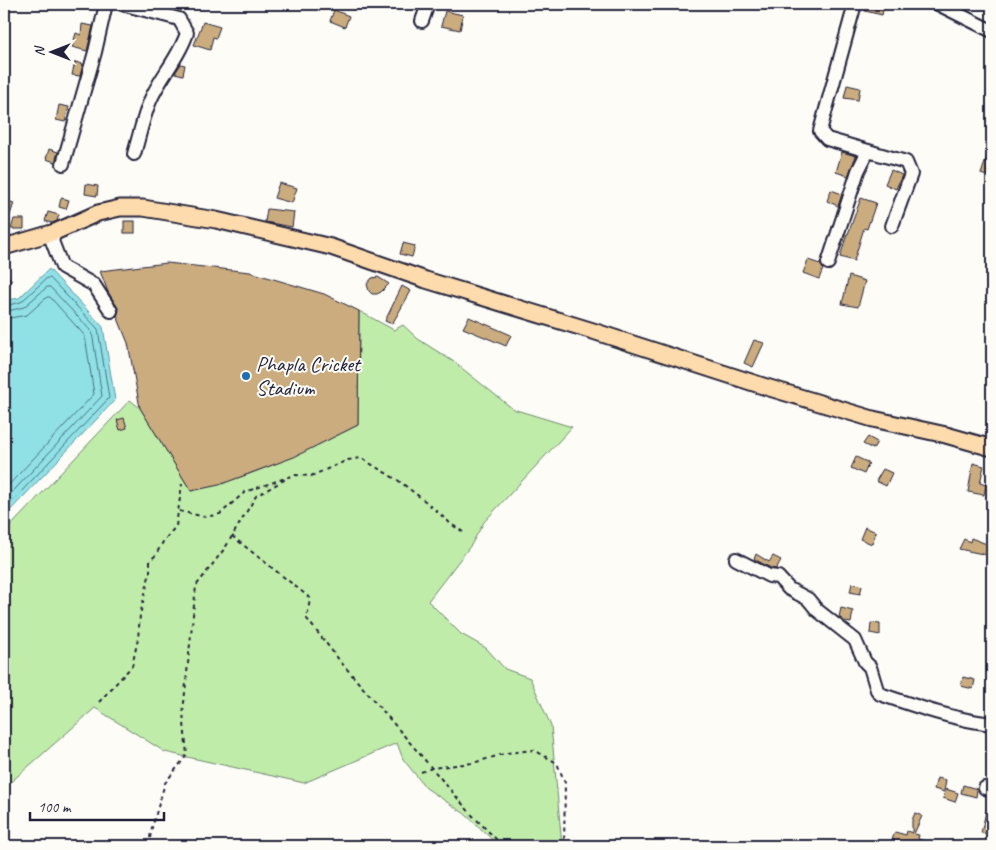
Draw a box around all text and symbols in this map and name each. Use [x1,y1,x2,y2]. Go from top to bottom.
north arrow [28,28,78,78]
text: N [31,45,48,56]
place label: Phapla Cricket Stadium [256,351,362,401]
marker: Phapla Cricket Stadium [240,370,252,382]
scale bar [30,790,164,822]
text: 100 m [38,798,72,817]

